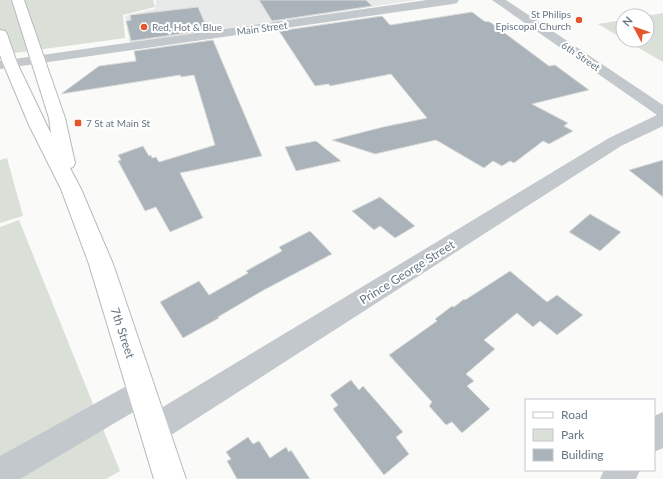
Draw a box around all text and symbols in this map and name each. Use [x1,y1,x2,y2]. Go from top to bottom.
place label: St Philips Episcopal Church [496,8,571,32]
north arrow [615,8,655,48]
text: N [619,14,635,29]
marker: St Philips Episcopal Church [574,15,584,25]
street label: Main Street [236,18,288,37]
place label: Red, Hot & Blue [152,21,222,33]
marker: Red, Hot & Blue [139,22,149,32]
street label: 6th Street [559,39,603,73]
place label: 7 St at Main St [86,117,151,129]
marker: 7 St at Main St [73,118,83,128]
street label: Prince George Street [357,236,458,307]
street label: 7th Street [108,306,138,361]
legend [525,399,655,471]
text: Road [561,407,588,422]
text: Park [561,427,585,442]
text: Building [561,447,604,462]

